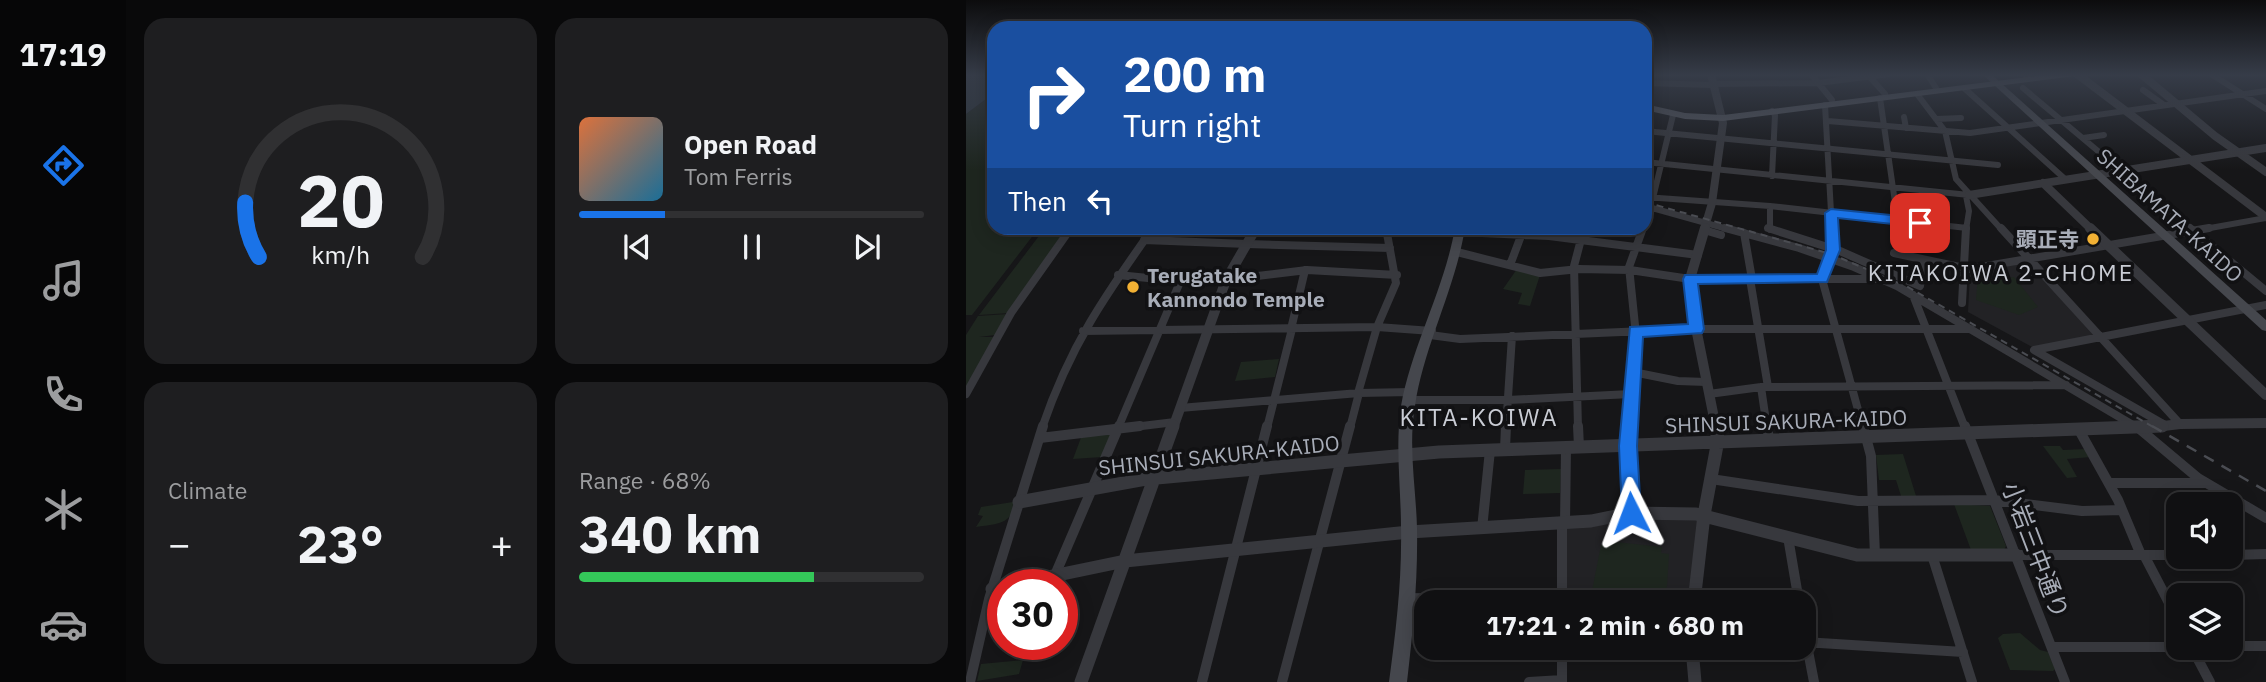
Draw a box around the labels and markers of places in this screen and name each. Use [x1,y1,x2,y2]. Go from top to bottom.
pin [1890,193,1950,253]
place label: 顕正寺 [2016,225,2079,253]
marker: 顕正寺 [2085,231,2101,247]
place label: Terugatake Kannondo Temple [1147,261,1325,313]
marker: Terugatake Kannondo Temple [1125,279,1141,295]

